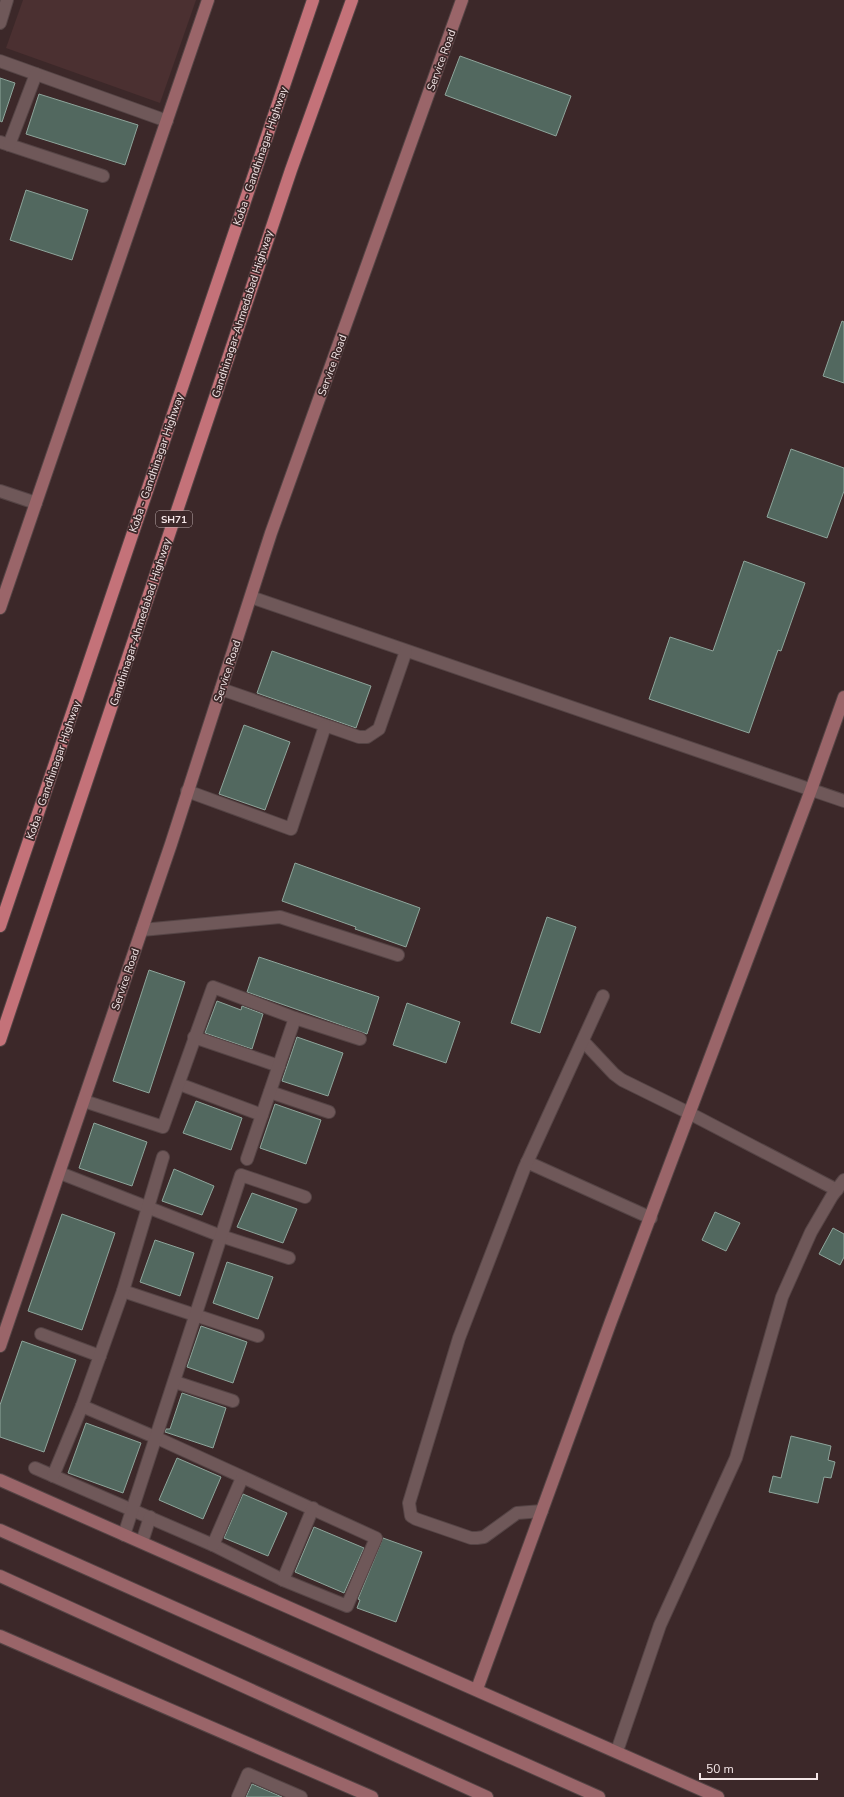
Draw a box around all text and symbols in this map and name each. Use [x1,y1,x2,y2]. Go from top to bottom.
street label: Service Road [423,27,460,93]
street label: Koba - Gandhinagar Highway [230,84,291,228]
street label: Gandhinagar-Ahmedabad Highway [208,228,277,400]
street label: Service Road [314,332,351,398]
street label: Koba - Gandhinagar Highway [126,391,187,535]
road number: SH71 [156,511,192,527]
street label: Gandhinagar-Ahmedabad Highway [106,536,175,708]
street label: Service Road [210,638,245,704]
street label: Koba - Gandhinagar Highway [23,698,84,842]
street label: Service Road [108,946,143,1012]
scale bar [700,1755,817,1781]
text: 50 m [706,1761,734,1777]

